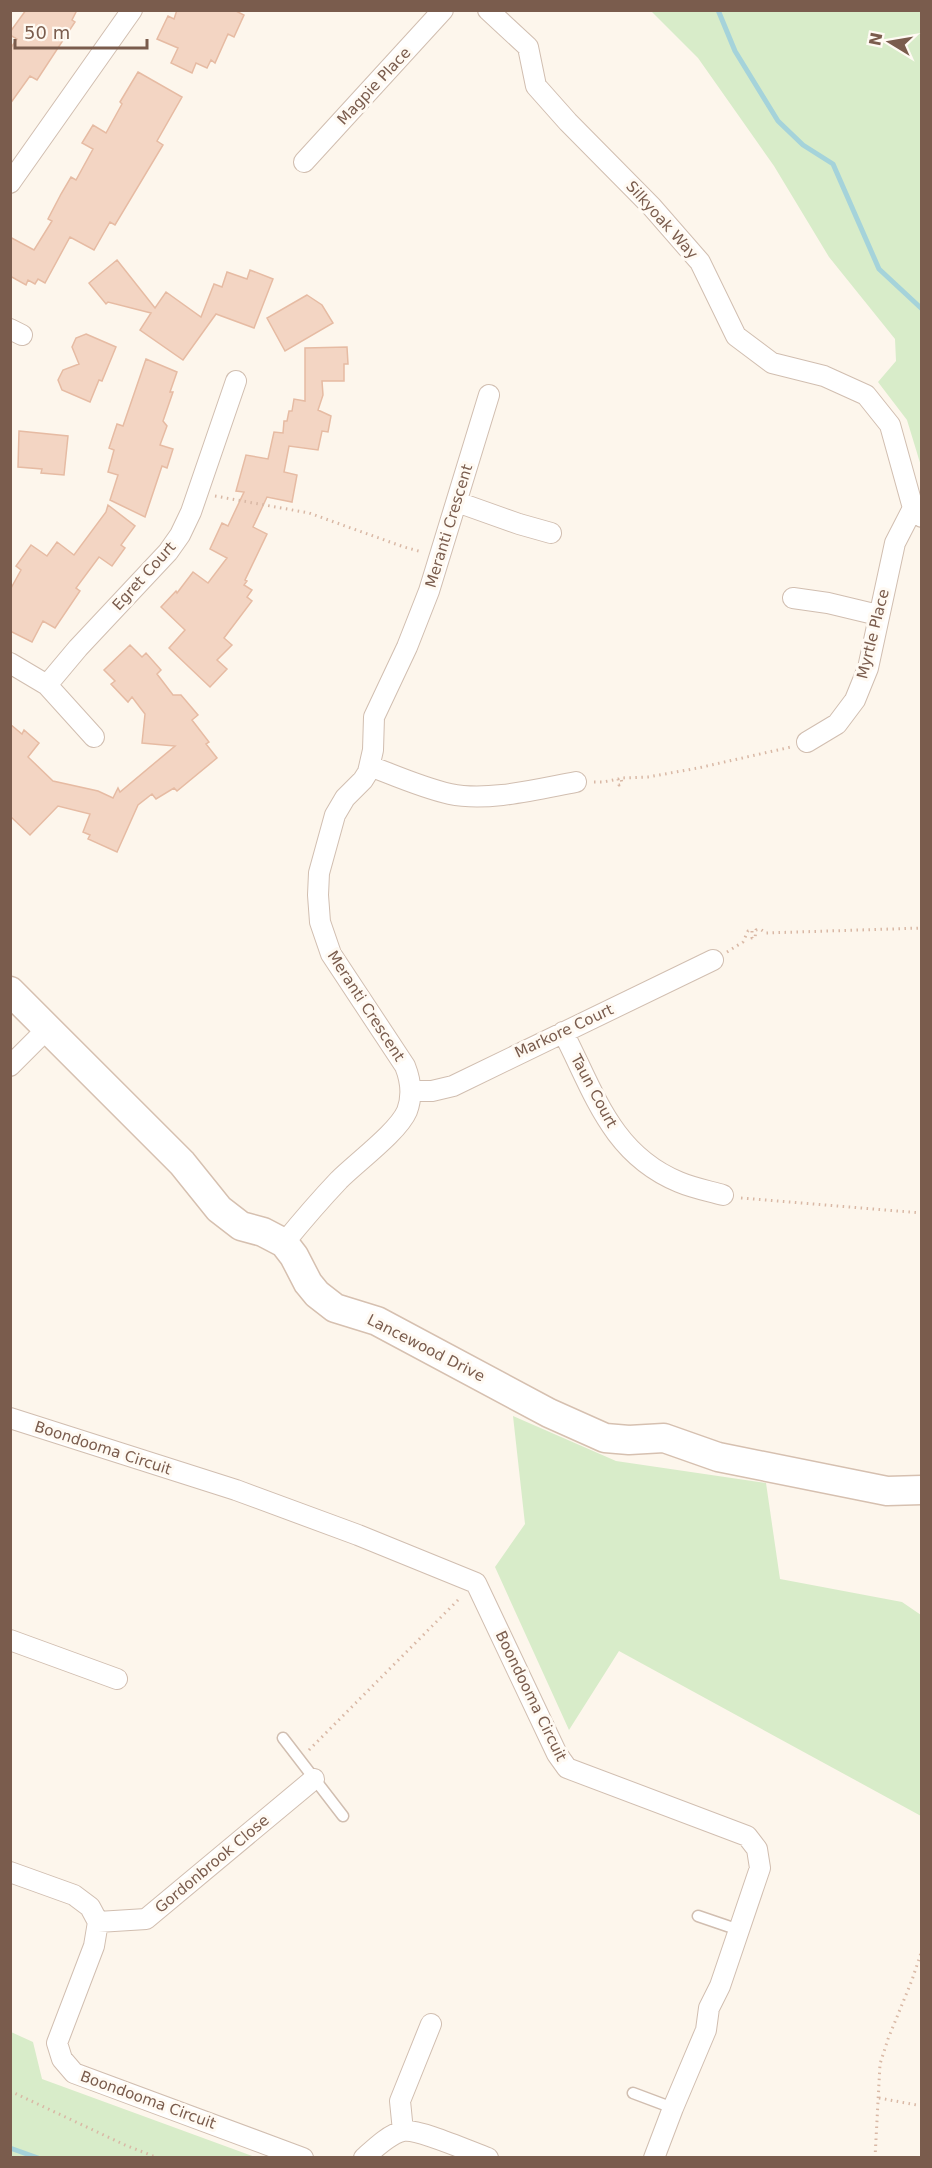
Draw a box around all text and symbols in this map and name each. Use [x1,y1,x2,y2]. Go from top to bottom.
scale bar [15,12,147,50]
north arrow [860,12,920,72]
text: 50 m [24,22,70,43]
text: N [865,31,886,48]
street label: Magpie Place [334,44,414,128]
street label: Silkyoak Way [622,177,702,263]
street label: Meranti Crescent [422,462,476,590]
street label: Egret Court [109,538,180,614]
street label: Myrtle Place [853,587,893,681]
street label: Meranti Crescent [324,947,408,1065]
street label: Markore Court [512,1000,616,1062]
street label: Taun Court [567,1050,621,1131]
street label: Lancewood Drive [364,1311,488,1385]
street label: Boondooma Circuit [32,1417,174,1479]
street label: Boondooma Circuit [492,1628,570,1764]
street label: Gordonbrook Close [151,1811,273,1917]
street label: Boondooma Circuit [78,2067,218,2133]

